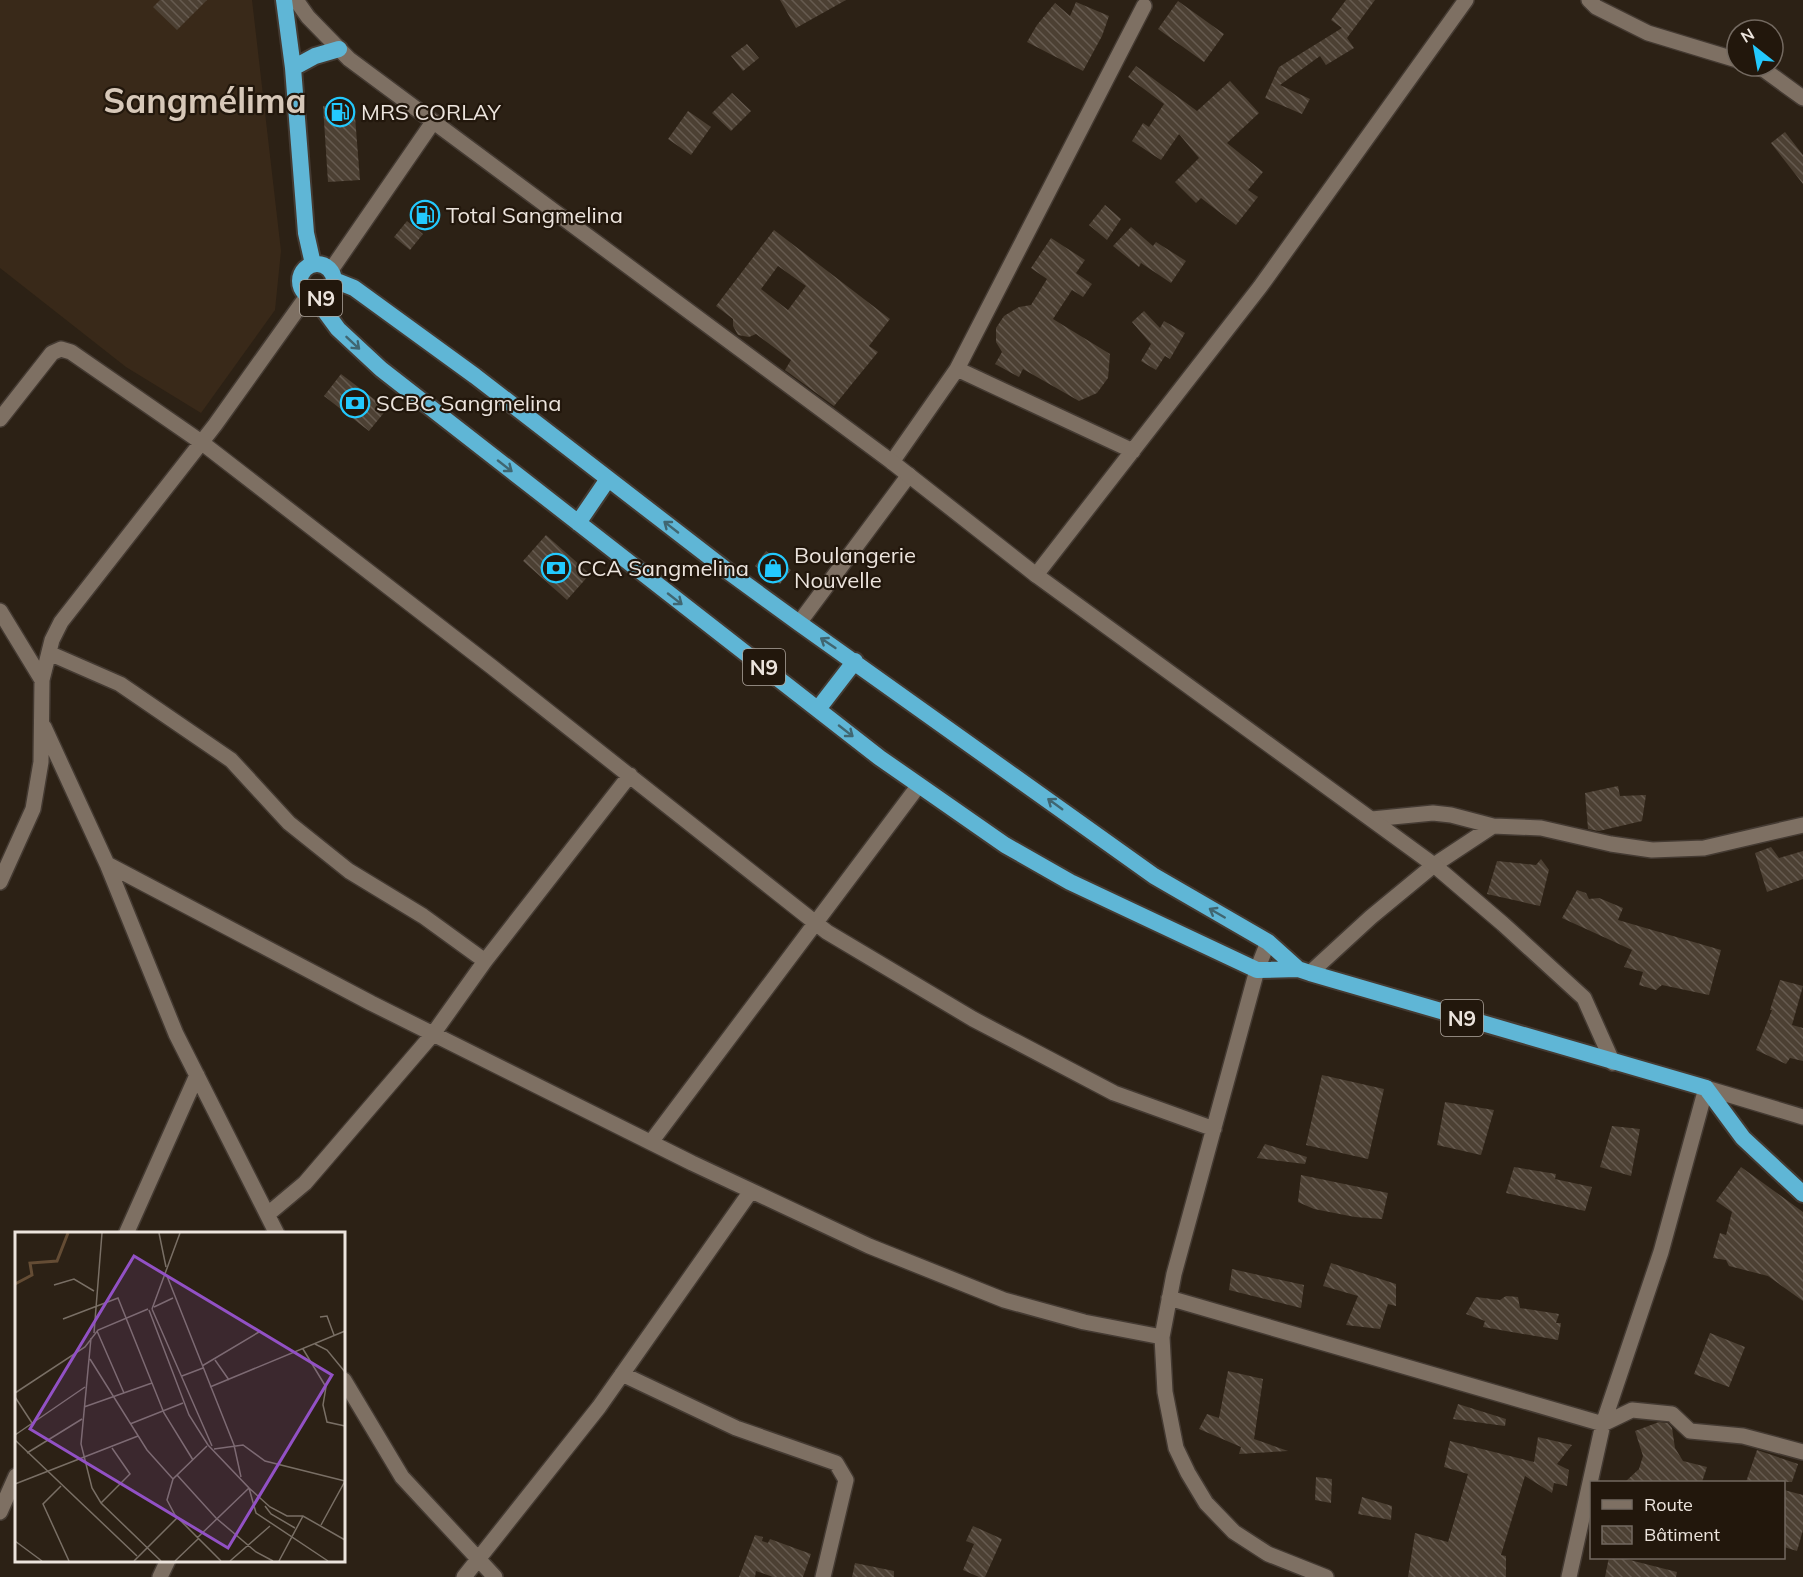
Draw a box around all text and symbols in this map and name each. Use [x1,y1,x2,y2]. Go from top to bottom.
north arrow [1725,18,1785,78]
text: N [1737,23,1758,47]
district label: Sangmélima [103,79,307,122]
fuel station icon: MRS CORLAY [324,96,356,128]
place label: MRS CORLAY [361,98,502,126]
fuel station icon: Total Sangmelina [409,199,441,231]
place label: Total Sangmelina [446,201,623,229]
road number: N9 [300,280,342,316]
one-way arrow [345,336,360,350]
bank icon: SCBC Sangmelina [339,387,371,419]
place label: SCBC Sangmelina [376,389,561,417]
one-way arrow [497,459,513,472]
one-way arrow [663,521,679,534]
place label: Boulangerie Nouvelle [794,541,916,594]
bank icon: CCA Sangmelina [540,552,572,584]
shop icon: Boulangerie Nouvelle [757,552,789,584]
place label: CCA Sangmelina [577,554,749,582]
one-way arrow [667,592,683,605]
one-way arrow [820,637,837,649]
road number: N9 [743,649,785,685]
one-way arrow [837,725,853,738]
one-way arrow [1048,798,1064,810]
one-way arrow [1209,906,1226,918]
road number: N9 [1441,1000,1483,1036]
inset map [15,1232,345,1562]
legend [1590,1481,1785,1559]
text: Route [1644,1493,1693,1516]
text: Bâtiment [1644,1523,1720,1546]

